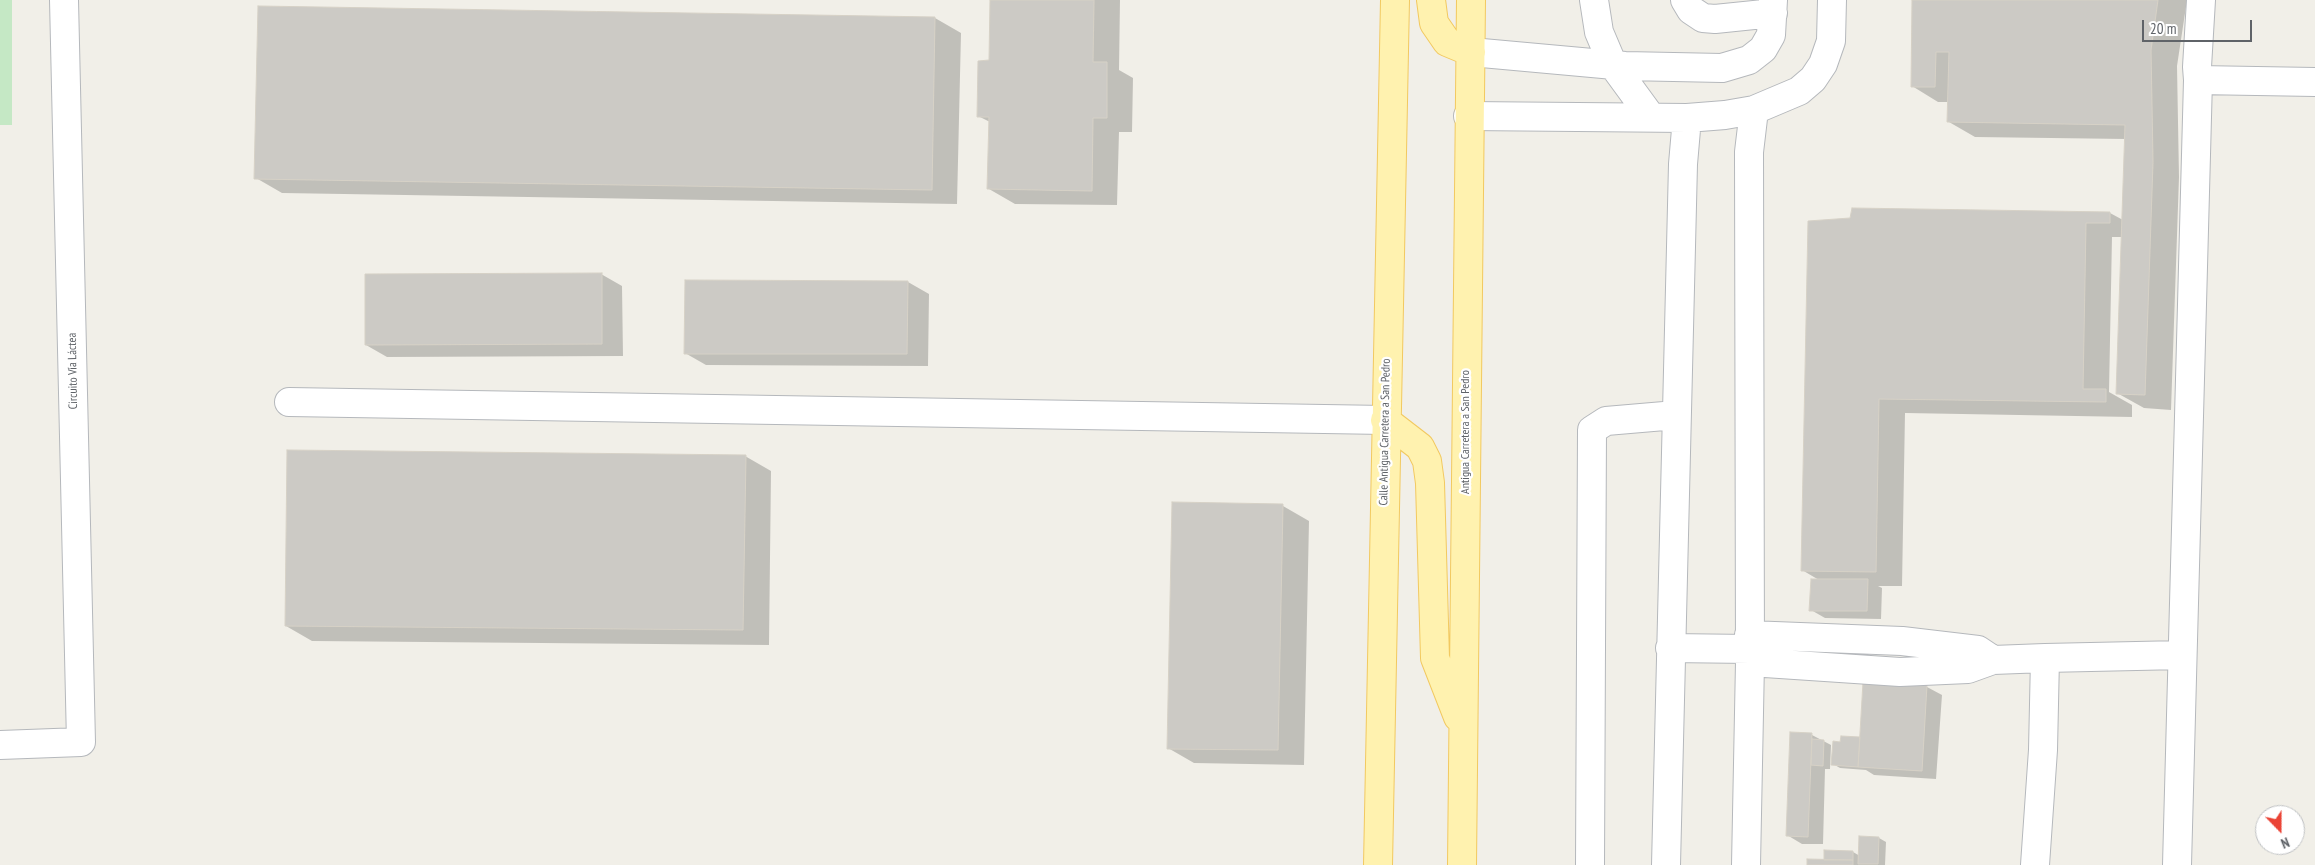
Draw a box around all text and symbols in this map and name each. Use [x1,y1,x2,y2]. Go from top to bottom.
scale bar [2145,10,2255,42]
text: 20 m [2150,19,2176,38]
street label: Circuito Vía Láctea [65,333,81,409]
street label: Calle Antigua Carretera a San Pedro [1377,358,1393,506]
street label: Antigua Carretera a San Pedro [1459,370,1473,494]
north arrow [2255,805,2305,855]
text: N [2278,833,2292,853]

